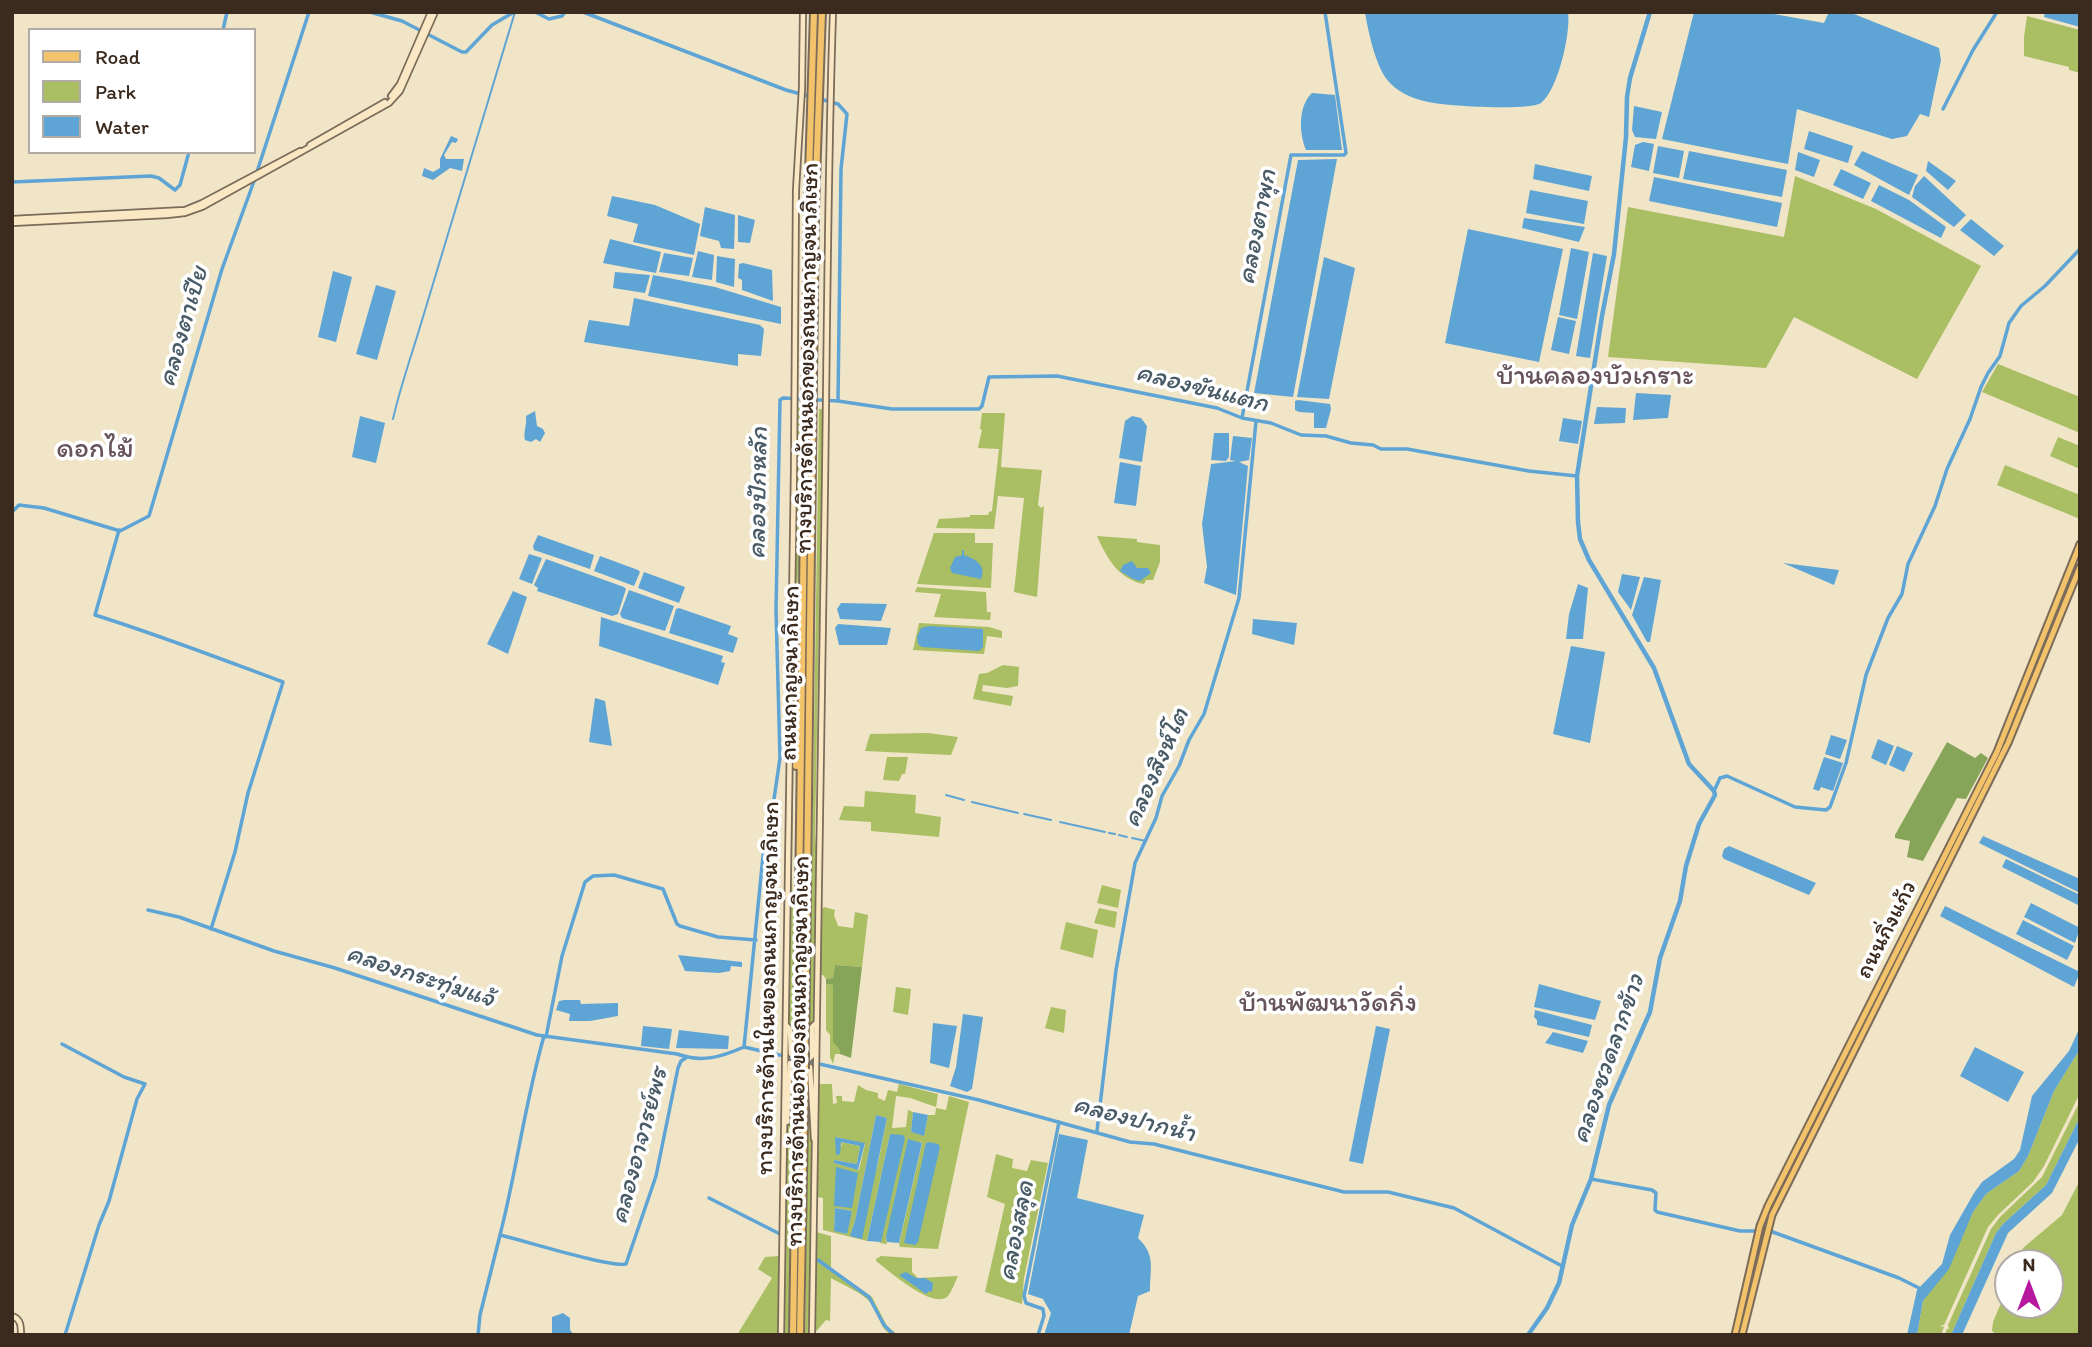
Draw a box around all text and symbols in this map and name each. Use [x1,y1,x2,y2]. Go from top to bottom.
legend [28,28,256,154]
text: Road [95,44,140,69]
text: Park [95,79,136,104]
text: Water [95,114,149,139]
street label: ทางบริการด้านนอกของถนนกาญจนาภิเษก [790,162,826,554]
water label: คลองตาพุก [1232,167,1284,287]
water label: คลองตาเปีย [152,263,216,391]
water label: คลองขันแตก [1133,358,1271,420]
district label: บ้านคลองบัวเกราะ [1496,360,1694,394]
water label: คลองปักหลัก [742,427,776,559]
district label: ดอกไม้ [56,433,134,467]
street label: ถนนกาญจนาภิเษก [775,585,807,761]
water label: คลองสิงห์โต [1117,704,1197,832]
street label: ทางบริการด้านในของถนนกาญจนาภิเษก [751,801,787,1175]
street label: ทางบริการด้านนอกของถนนกาญจนาภิเษก [781,855,817,1247]
street label: ถนนกิ่งแก้ว [1850,876,1924,984]
water label: คลองกระทุ่มแจ้ [342,938,498,1016]
water label: คลองชวดลากข้าว [1565,970,1653,1148]
district label: บ้านพัฒนาวัดกิ่ง [1239,987,1417,1021]
water label: คลองอาจารย์พร [604,1064,676,1228]
water label: คลองปากน้ำ [1070,1090,1198,1150]
water label: คลองสลุด [992,1178,1042,1284]
north arrow [1994,1249,2064,1319]
text: N [2023,1253,2035,1276]

